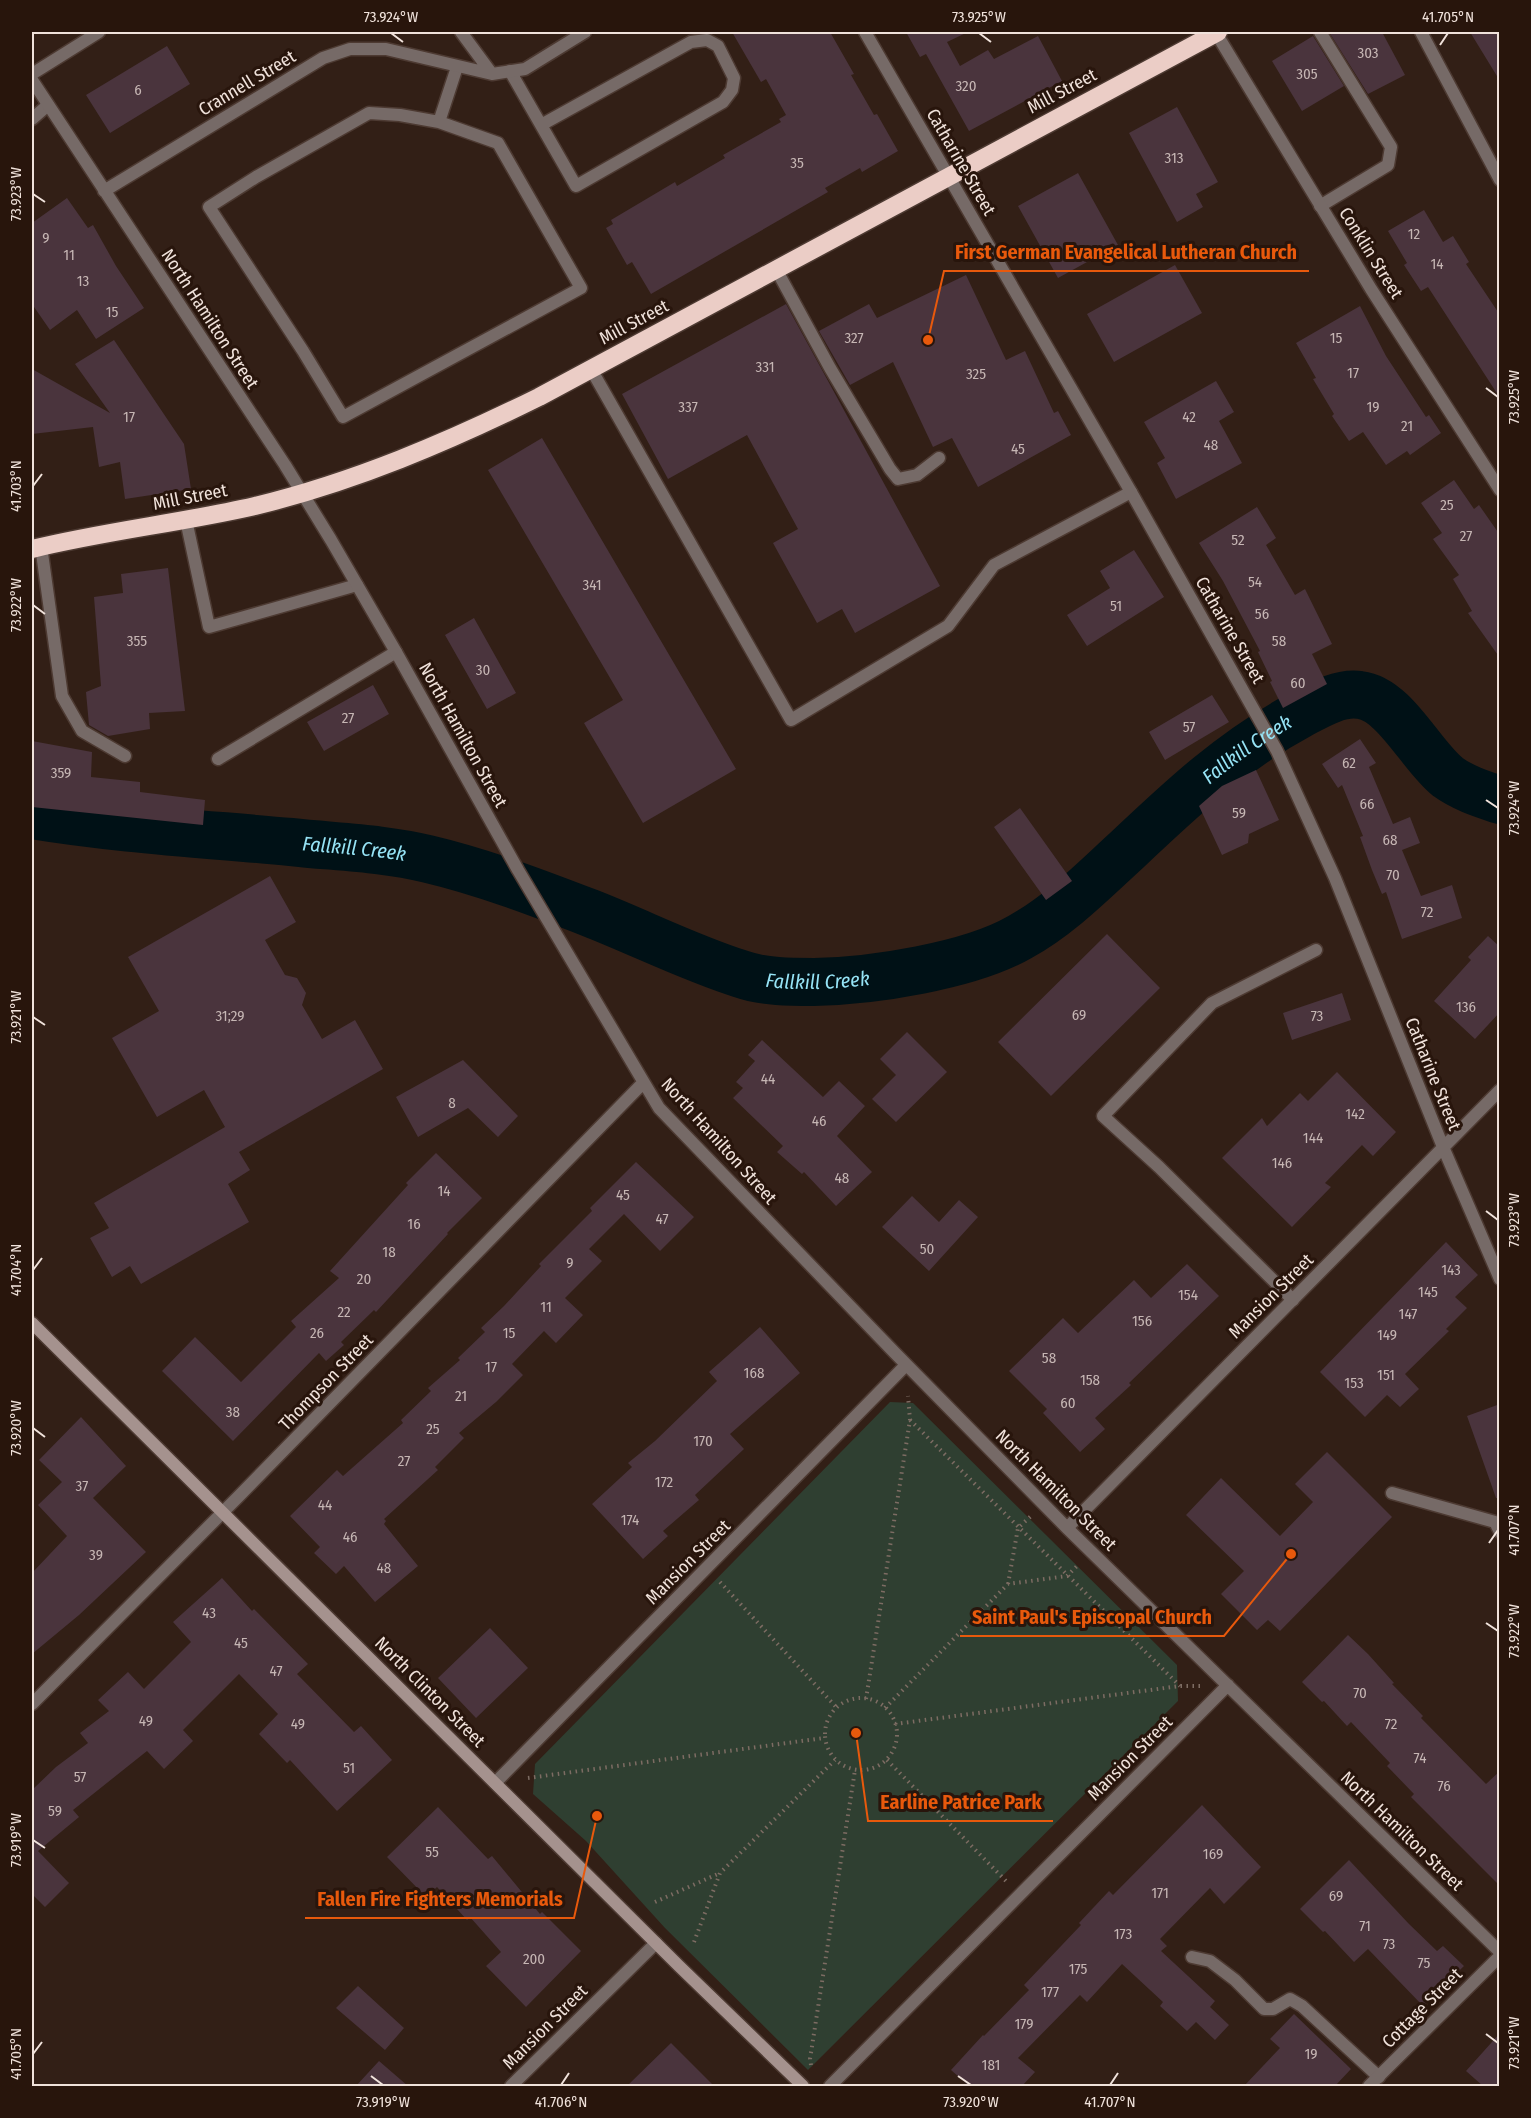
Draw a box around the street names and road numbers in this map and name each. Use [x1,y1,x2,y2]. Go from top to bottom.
street label: Crannell Street [194,45,300,121]
street label: Mill Street [1024,64,1101,118]
street label: Catharine Street [922,105,1000,219]
street label: Conklin Street [1334,203,1408,303]
street label: North Hamilton Street [157,245,263,393]
street label: Mill Street [596,295,673,349]
street label: Mill Street [151,479,229,515]
street label: Catharine Street [1191,573,1269,687]
street label: North Hamilton Street [414,659,512,811]
street label: Catharine Street [1400,1014,1466,1134]
street label: North Hamilton Street [657,1073,782,1209]
street label: Mansion Street [1224,1249,1318,1343]
street label: Thompson Street [274,1329,378,1435]
street label: North Hamilton Street [991,1425,1121,1555]
street label: Mansion Street [641,1515,735,1609]
street label: North Clinton Street [370,1632,490,1752]
street label: Mansion Street [1083,1711,1177,1805]
street label: North Hamilton Street [1336,1767,1468,1895]
street label: Cottage Street [1377,1963,1467,2053]
street label: Mansion Street [498,1980,592,2074]

